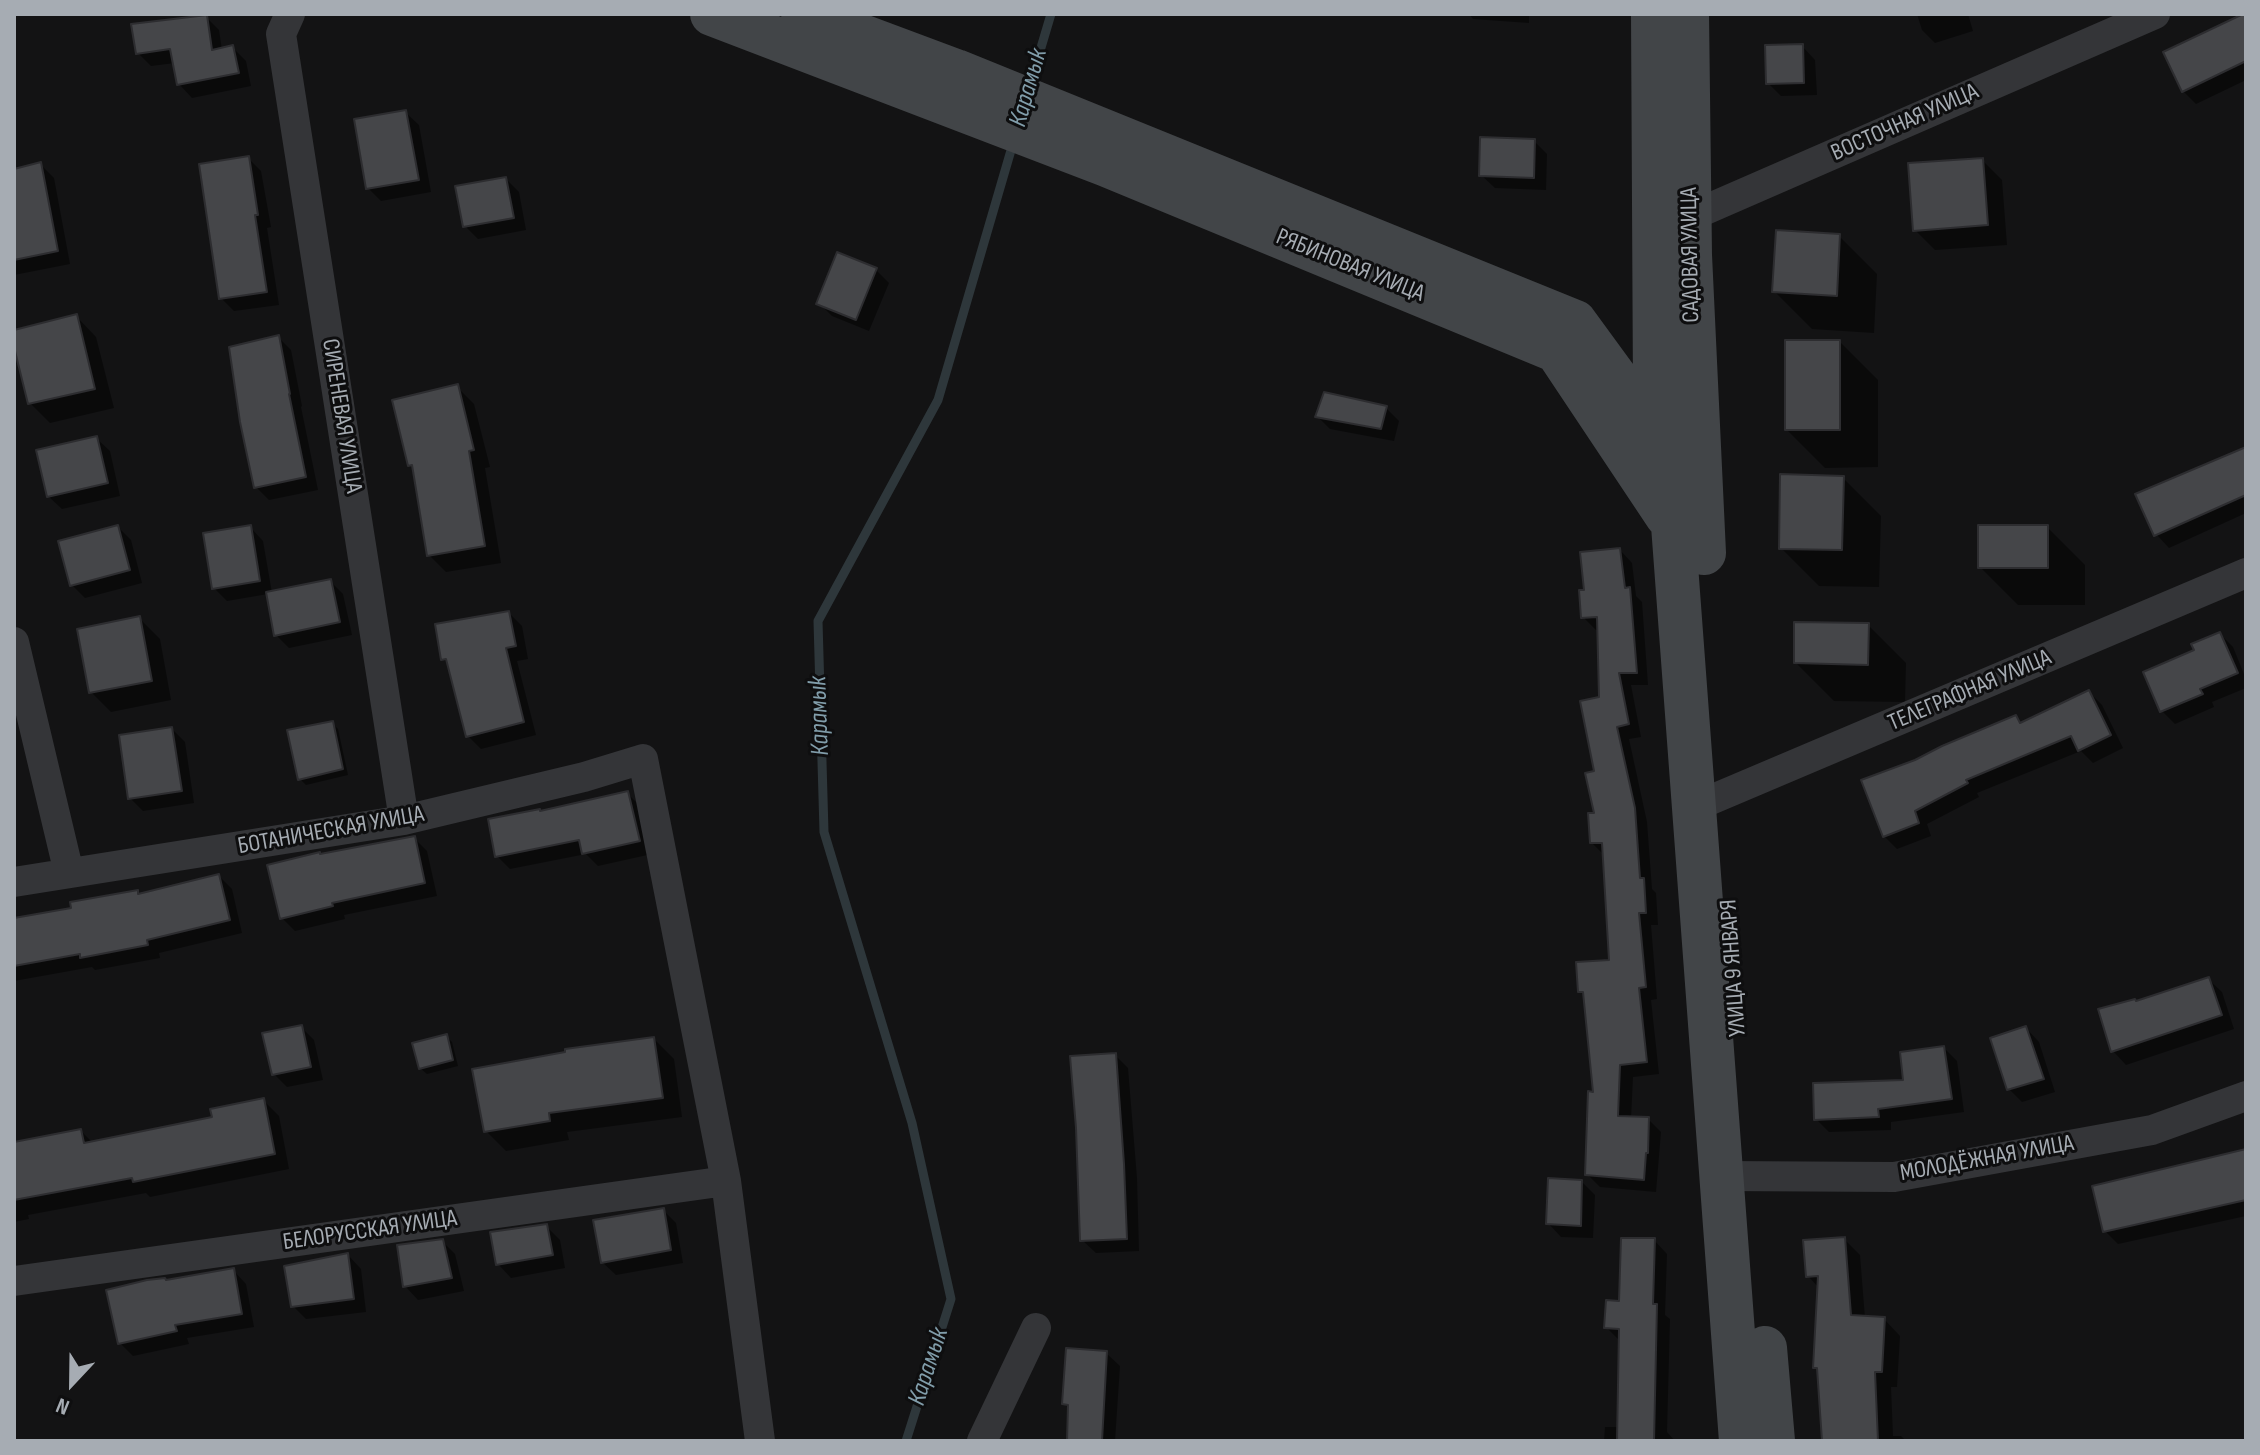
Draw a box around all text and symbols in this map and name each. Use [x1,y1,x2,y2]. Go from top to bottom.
water label: Карамык [1003,45,1055,131]
street label: ВОСТОЧНАЯ УЛИЦА [1827,78,1983,168]
street label: САДОВАЯ УЛИЦА [1675,187,1707,323]
street label: РЯБИНОВАЯ УЛИЦА [1272,223,1428,309]
street label: СИРЕНЕВАЯ УЛИЦА [315,337,367,495]
street label: ТЕЛЕГРАФНАЯ УЛИЦА [1884,644,2056,738]
water label: Карамык [803,676,837,756]
street label: БОТАНИЧЕСКАЯ УЛИЦА [236,800,426,862]
street label: УЛИЦА 9 ЯНВАРЯ [1715,898,1753,1038]
street label: МОЛОДЁЖНАЯ УЛИЦА [1898,1130,2076,1188]
street label: БЕЛОРУССКАЯ УЛИЦА [281,1205,459,1257]
water label: Карамык [902,1324,956,1410]
north arrow [32,1343,112,1423]
text: N [52,1391,73,1420]

